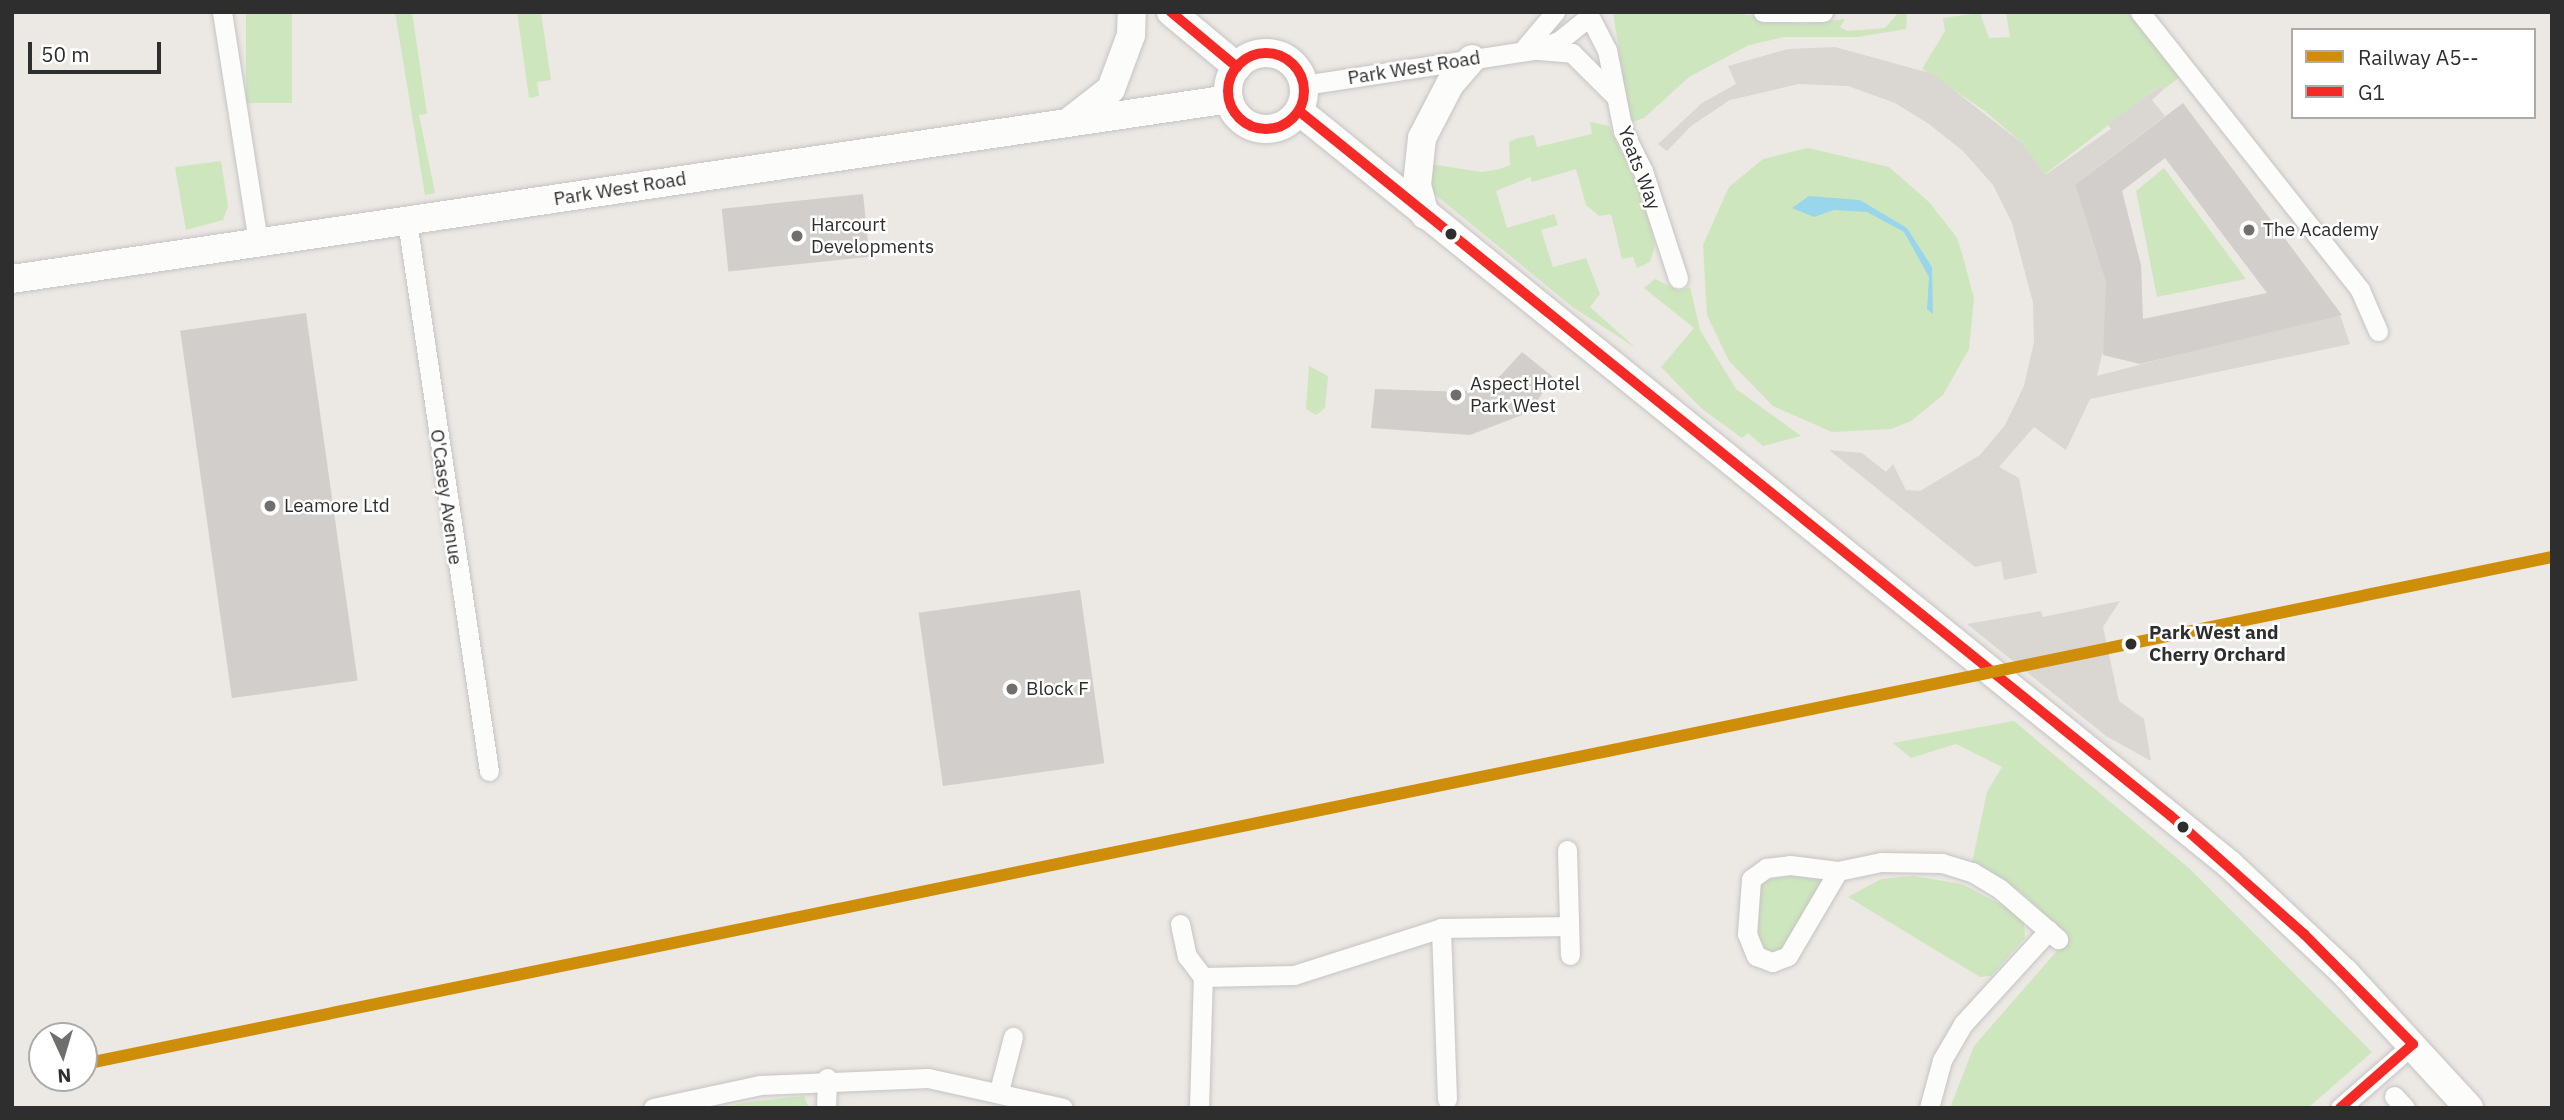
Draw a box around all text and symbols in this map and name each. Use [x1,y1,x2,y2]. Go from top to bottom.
scale bar [32,28,164,72]
legend [2291,28,2536,119]
text: 50 m [41,40,90,68]
text: Railway A5-- [2358,43,2479,71]
street label: Park West Road [1346,46,1482,90]
text: G1 [2358,78,2385,106]
street label: Yeats Way [1613,123,1665,213]
street label: Park West Road [552,167,688,211]
place label: Harcourt Developments [811,214,934,258]
place label: The Academy [2263,219,2379,241]
marker: The Academy [2241,222,2257,238]
unlabelled marker [1444,227,1458,241]
marker: Harcourt Developments [789,228,805,244]
place label: Aspect Hotel Park West [1470,373,1580,417]
marker: Aspect Hotel Park West [1448,387,1464,403]
street label: O'Casey Avenue [425,428,467,566]
place label: Leamore Ltd [284,495,390,517]
marker: Leamore Ltd [262,498,278,514]
place label: Park West and Cherry Orchard [2149,622,2286,666]
marker: Park West and Cherry Orchard [2119,632,2143,656]
place label: Block F [1026,678,1089,700]
marker: Block F [1004,681,1020,697]
unlabelled marker [2176,820,2190,834]
north arrow [28,1022,98,1092]
text: N [57,1064,72,1088]

